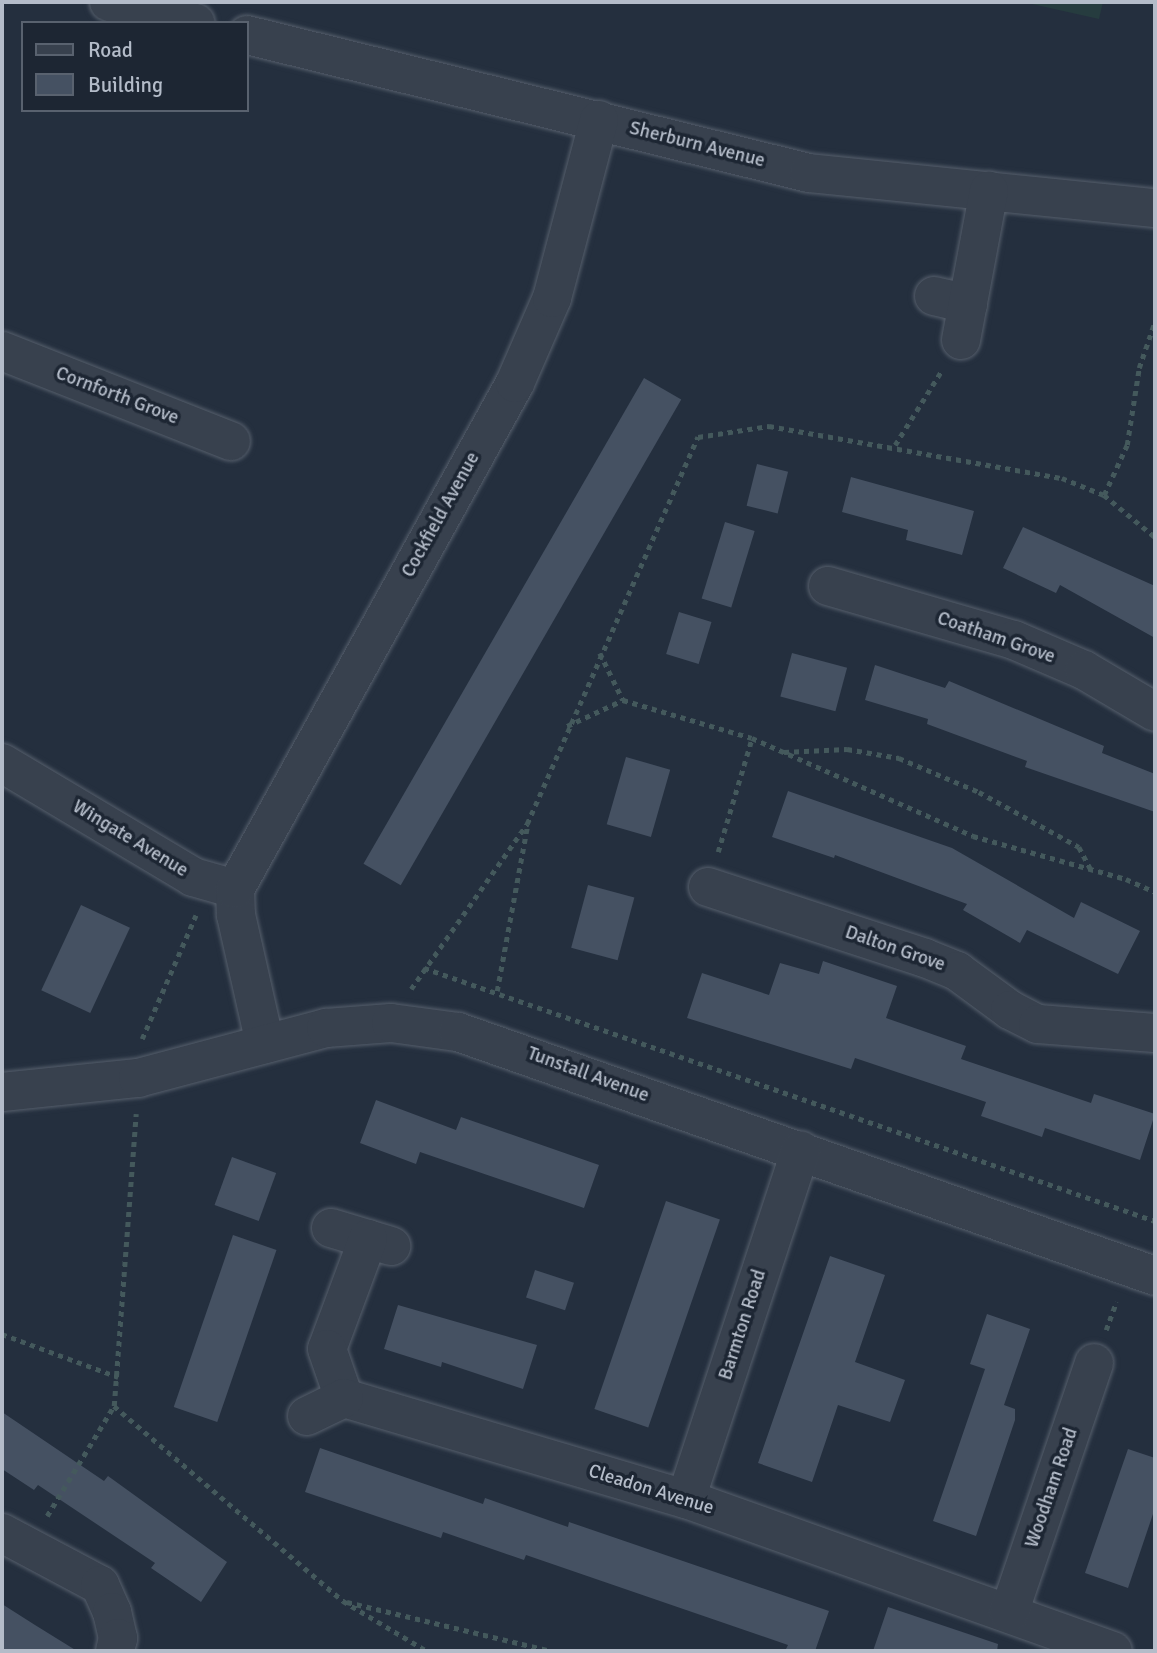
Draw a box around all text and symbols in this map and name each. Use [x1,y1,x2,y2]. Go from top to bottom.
legend [21,21,248,112]
text: Road [88,37,133,63]
text: Building [88,72,163,98]
street label: Sherburn Avenue [627,117,767,173]
street label: Cornforth Grove [52,362,182,430]
street label: Cockfield Avenue [397,449,485,581]
street label: Coatham Grove [934,607,1058,669]
street label: Wingate Avenue [68,796,192,882]
street label: Dalton Grove [842,921,948,977]
street label: Tunstall Avenue [524,1042,652,1108]
street label: Barmton Road [714,1267,772,1383]
street label: Woodham Road [1021,1425,1083,1551]
street label: Cleadon Avenue [586,1460,716,1520]

